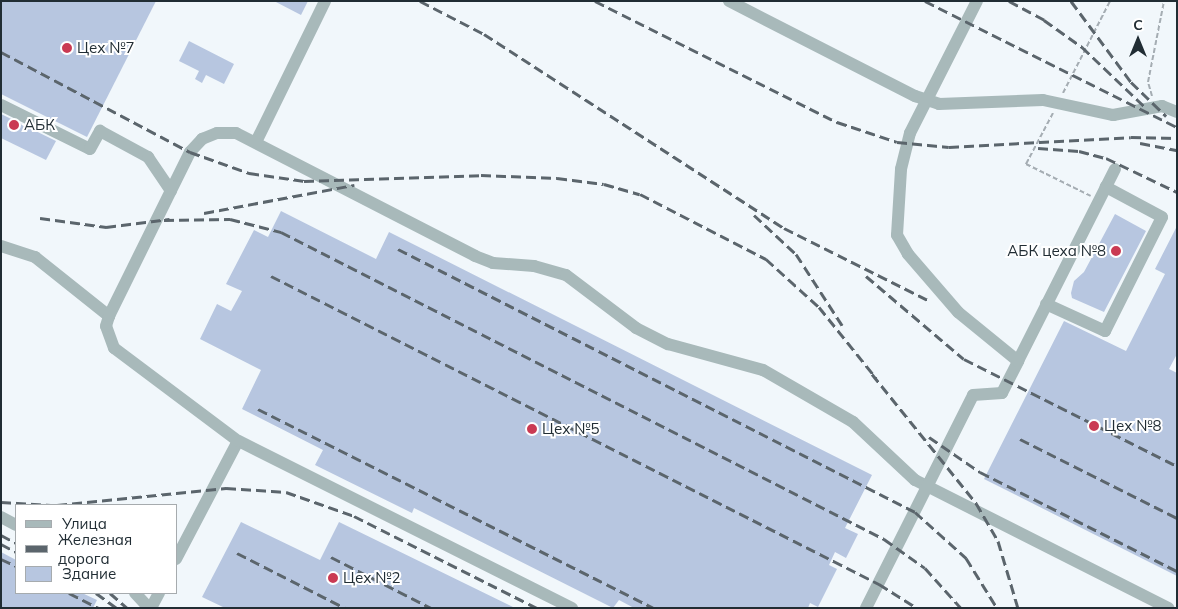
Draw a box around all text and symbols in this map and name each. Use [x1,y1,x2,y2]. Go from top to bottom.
north arrow [1113,15,1163,65]
text: С [1133,16,1143,34]
place label: Цех №7 [77,39,135,57]
marker: Цех №7 [61,42,73,54]
place label: АБК [24,116,55,134]
marker: АБК [8,119,20,131]
place label: АБК цеха №8 [1007,242,1106,260]
marker: АБК цеха №8 [1110,245,1122,257]
place label: Цех №8 [1104,417,1162,435]
place label: Цех №5 [542,420,600,438]
marker: Цех №8 [1088,420,1100,432]
marker: Цех №5 [526,423,538,435]
legend [15,504,178,594]
text: Улица [62,514,107,533]
text: Железная дорога [58,530,132,568]
text: Здание [62,564,116,583]
place label: Цех №2 [343,569,401,587]
marker: Цех №2 [327,572,339,584]

